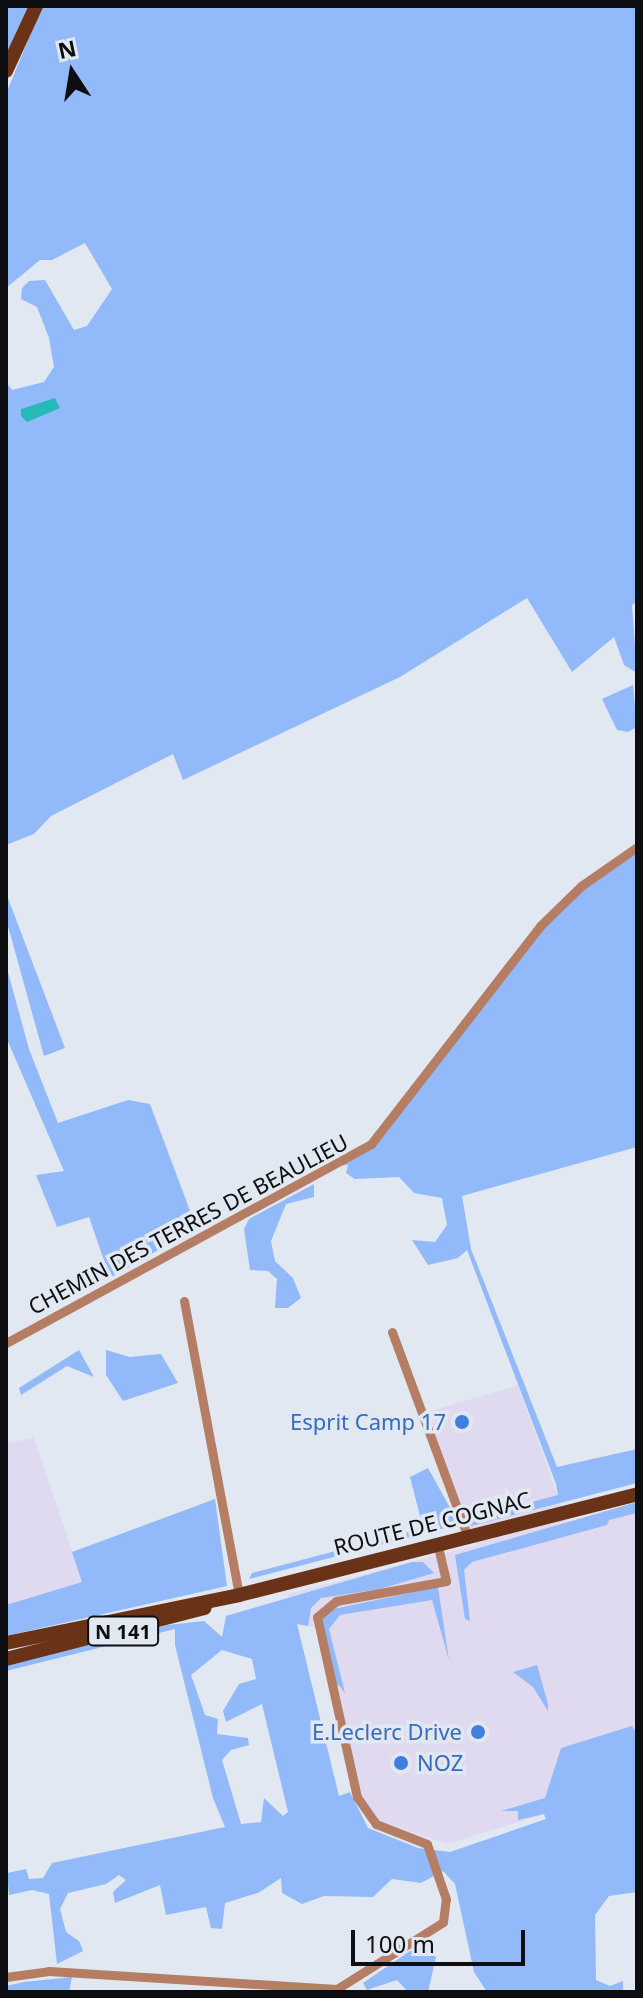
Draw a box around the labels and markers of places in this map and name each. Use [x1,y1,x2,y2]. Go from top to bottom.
place label: Esprit Camp 17 [290,1409,446,1435]
marker: Esprit Camp 17 [453,1413,471,1431]
place label: E.Leclerc Drive [312,1719,462,1745]
marker: E.Leclerc Drive [469,1723,487,1741]
place label: NOZ [417,1750,463,1776]
marker: NOZ [392,1754,410,1772]

